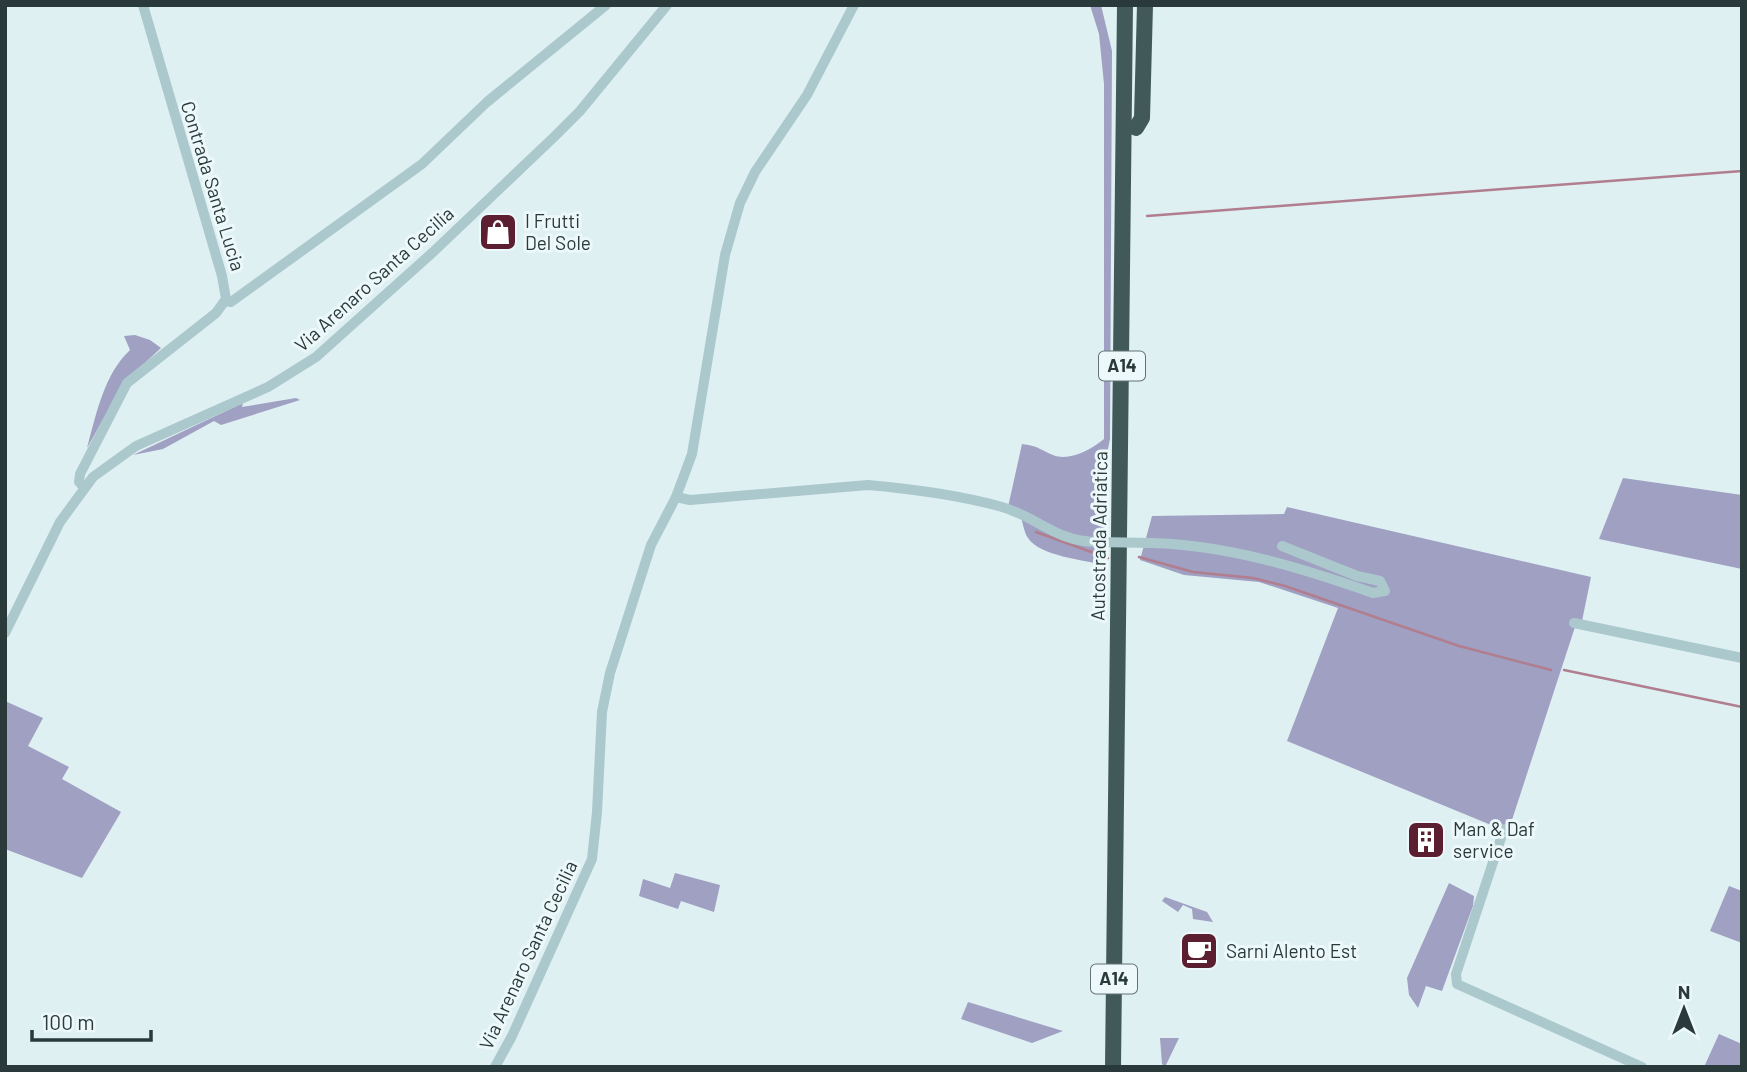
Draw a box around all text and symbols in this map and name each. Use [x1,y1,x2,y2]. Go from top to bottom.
street label: Contrada Santa Lucia [177,98,250,274]
street label: Via Arenaro Santa Cecilia [290,201,458,356]
place label: I Frutti Del Sole [525,209,591,254]
shop icon: I Frutti Del Sole [477,211,519,253]
road number: A14 [1099,352,1145,380]
street label: Autostrada Adriatica [1086,451,1111,621]
place label: Man & Daf service [1453,817,1535,862]
building icon: Man & Daf service [1405,819,1447,861]
street label: Via Arenaro Santa Cecilia [474,857,581,1053]
cafe icon: Sarni Alento Est [1178,930,1220,972]
place label: Sarni Alento Est [1226,939,1357,962]
road number: A14 [1091,964,1137,994]
north arrow [1649,974,1719,1044]
text: N [1678,980,1690,1003]
scale bar [32,998,150,1042]
text: 100 m [42,1009,95,1034]

